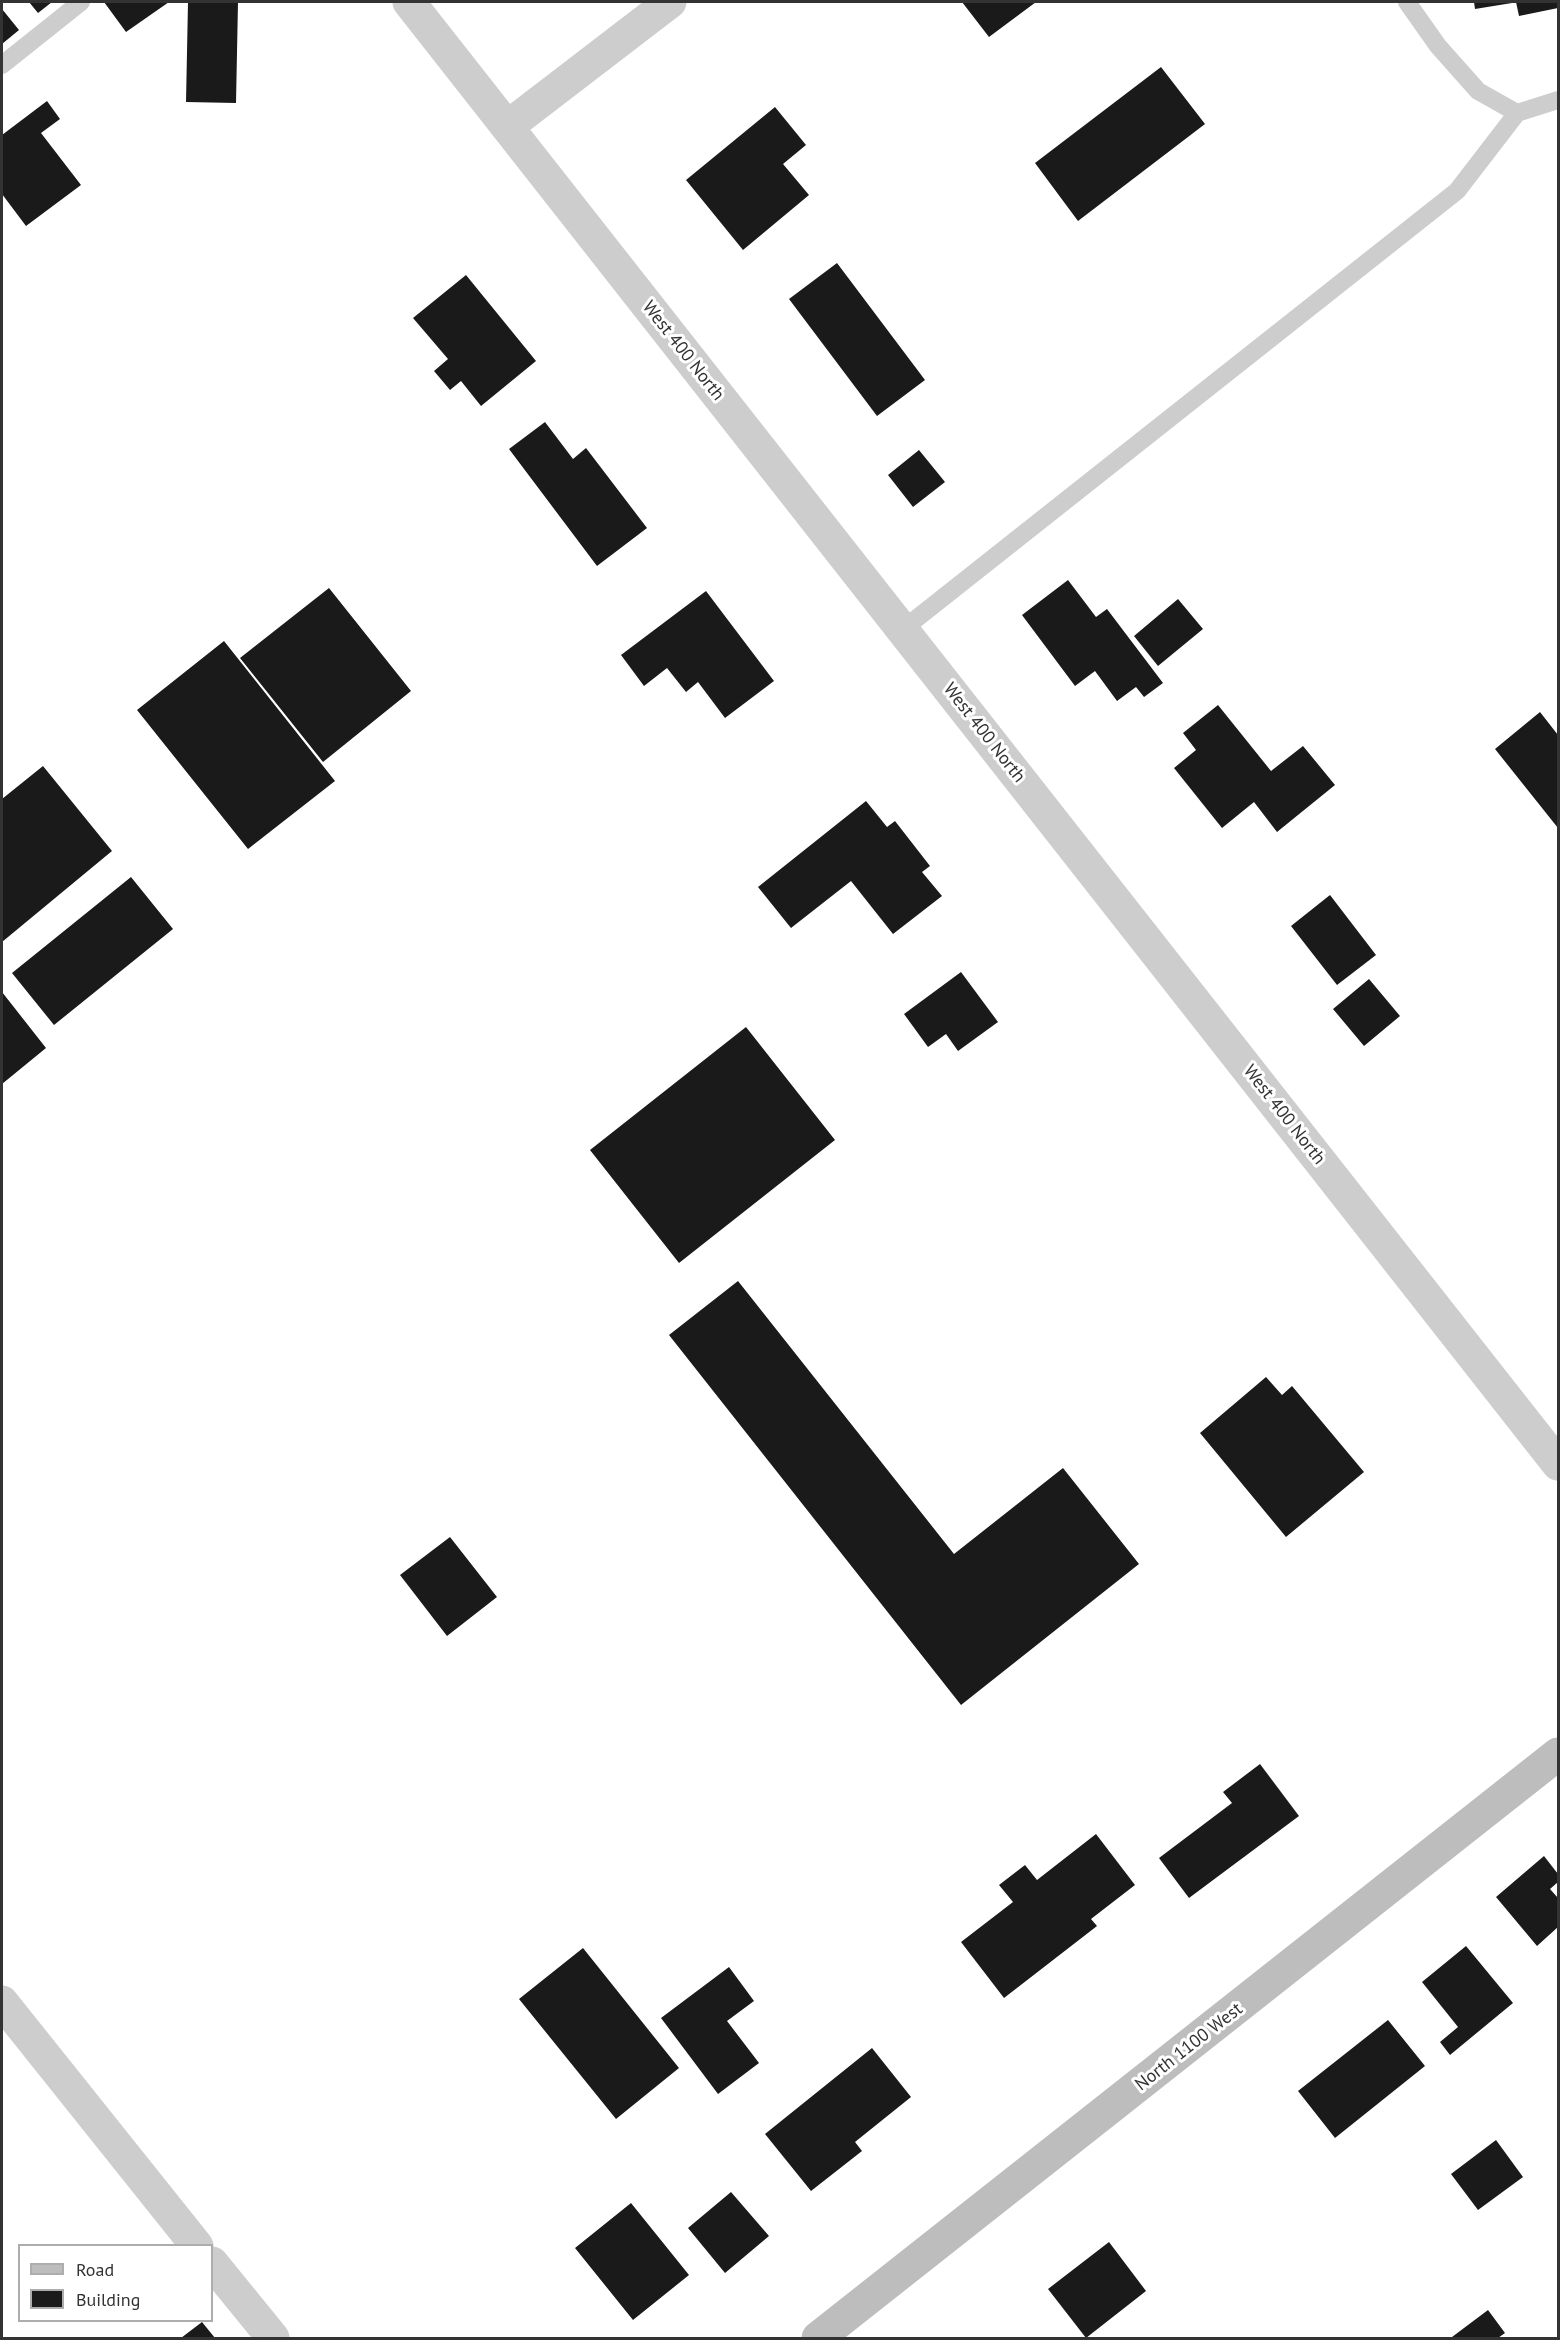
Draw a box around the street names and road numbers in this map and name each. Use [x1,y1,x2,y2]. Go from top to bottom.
street label: West 400 North [637,297,729,405]
street label: West 400 North [938,679,1030,787]
street label: West 400 North [1238,1061,1330,1169]
street label: North 1100 West [1131,1998,1247,2096]

